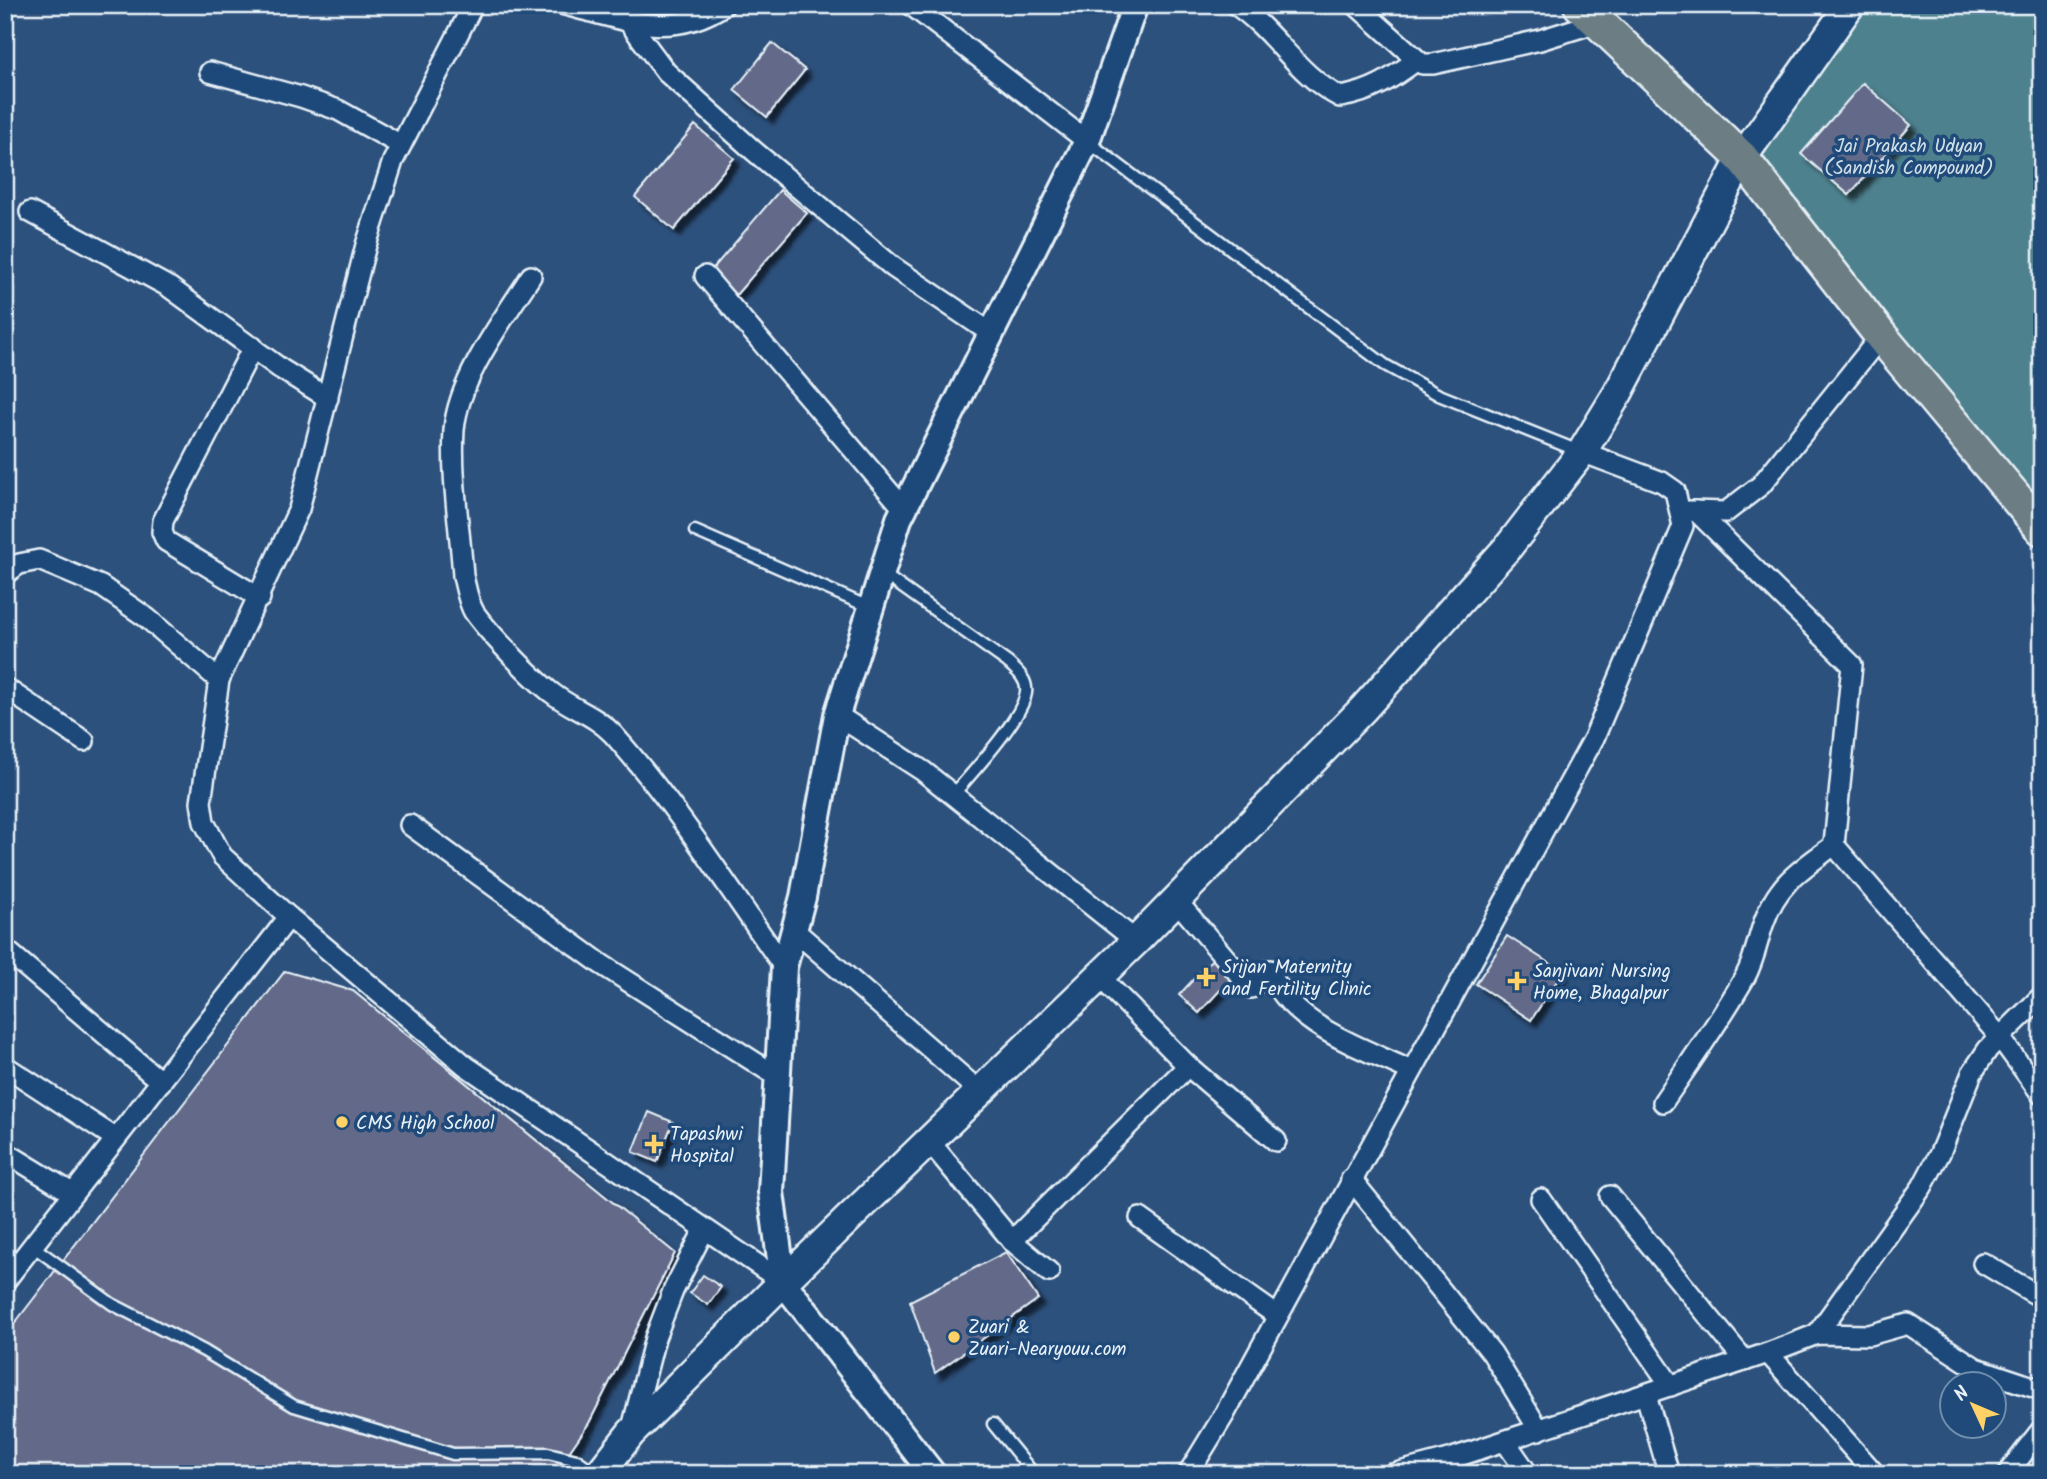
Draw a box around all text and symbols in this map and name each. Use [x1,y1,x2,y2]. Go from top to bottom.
park label: Jai Prakash Udyan (Sandish Compound) [1824,132,1994,184]
place label: Srijan Maternity and Fertility Clinic [1222,953,1372,1005]
place label: Sanjivani Nursing Home, Bhagalpur [1533,957,1671,1009]
marker: Srijan Maternity and Fertility Clinic [1196,967,1216,987]
marker: Sanjivani Nursing Home, Bhagalpur [1507,971,1527,991]
place label: CMS High School [356,1109,495,1139]
marker: CMS High School [334,1114,350,1130]
place label: Tapashwi Hospital [670,1120,744,1172]
marker: Tapashwi Hospital [644,1134,664,1154]
place label: Zuari & Zuari-Nearyouu.com [968,1313,1126,1365]
marker: Zuari & Zuari-Nearyouu.com [946,1329,962,1345]
north arrow [1938,1370,2008,1440]
text: N [1947,1380,1977,1409]

